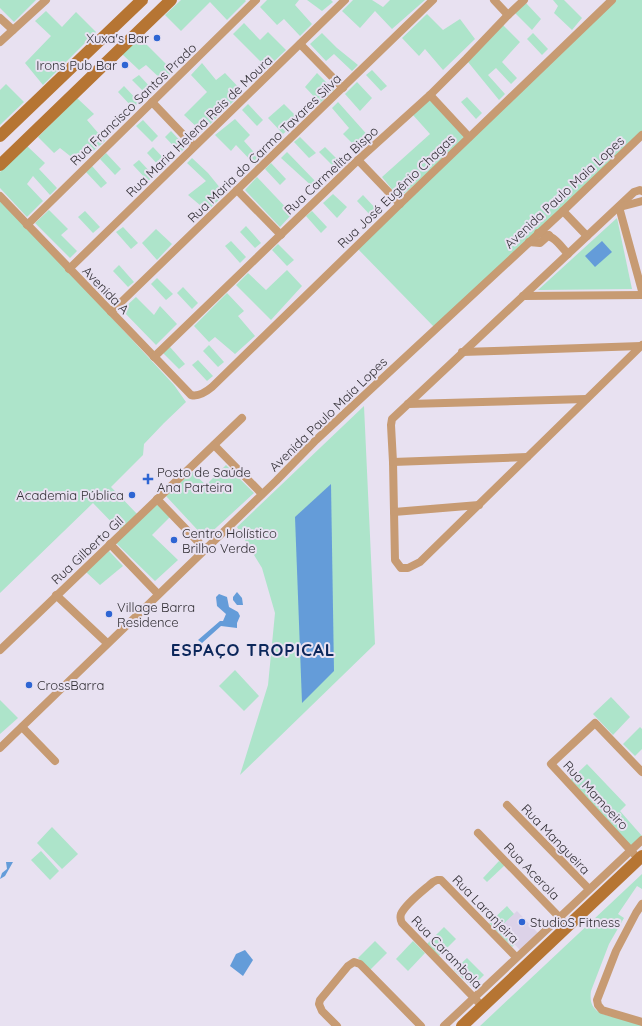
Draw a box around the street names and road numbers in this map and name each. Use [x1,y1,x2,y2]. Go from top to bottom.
street label: Rua Francisco Santos Prado [67,39,200,169]
street label: Rua Maria Helena Reis de Moura [123,52,275,200]
street label: Rua Maria do Carmo Tavares Silva [184,70,344,226]
street label: Rua Carmelita Bispo [281,122,381,218]
street label: Rua José Eugênio Chagas [334,131,458,251]
street label: Avenida Paulo Maia Lopes [501,132,627,252]
street label: Avenida A [79,263,133,318]
street label: Avenida Paulo Maia Lopes [266,353,390,475]
street label: Rua Gilberto Gil [48,512,126,588]
street label: Rua Mamoeiro [560,757,632,833]
street label: Rua Mangueira [518,800,594,878]
street label: Rua Acerola [501,839,563,903]
street label: Rua Laranjeira [449,871,523,947]
street label: Rua Carambola [408,912,486,992]

